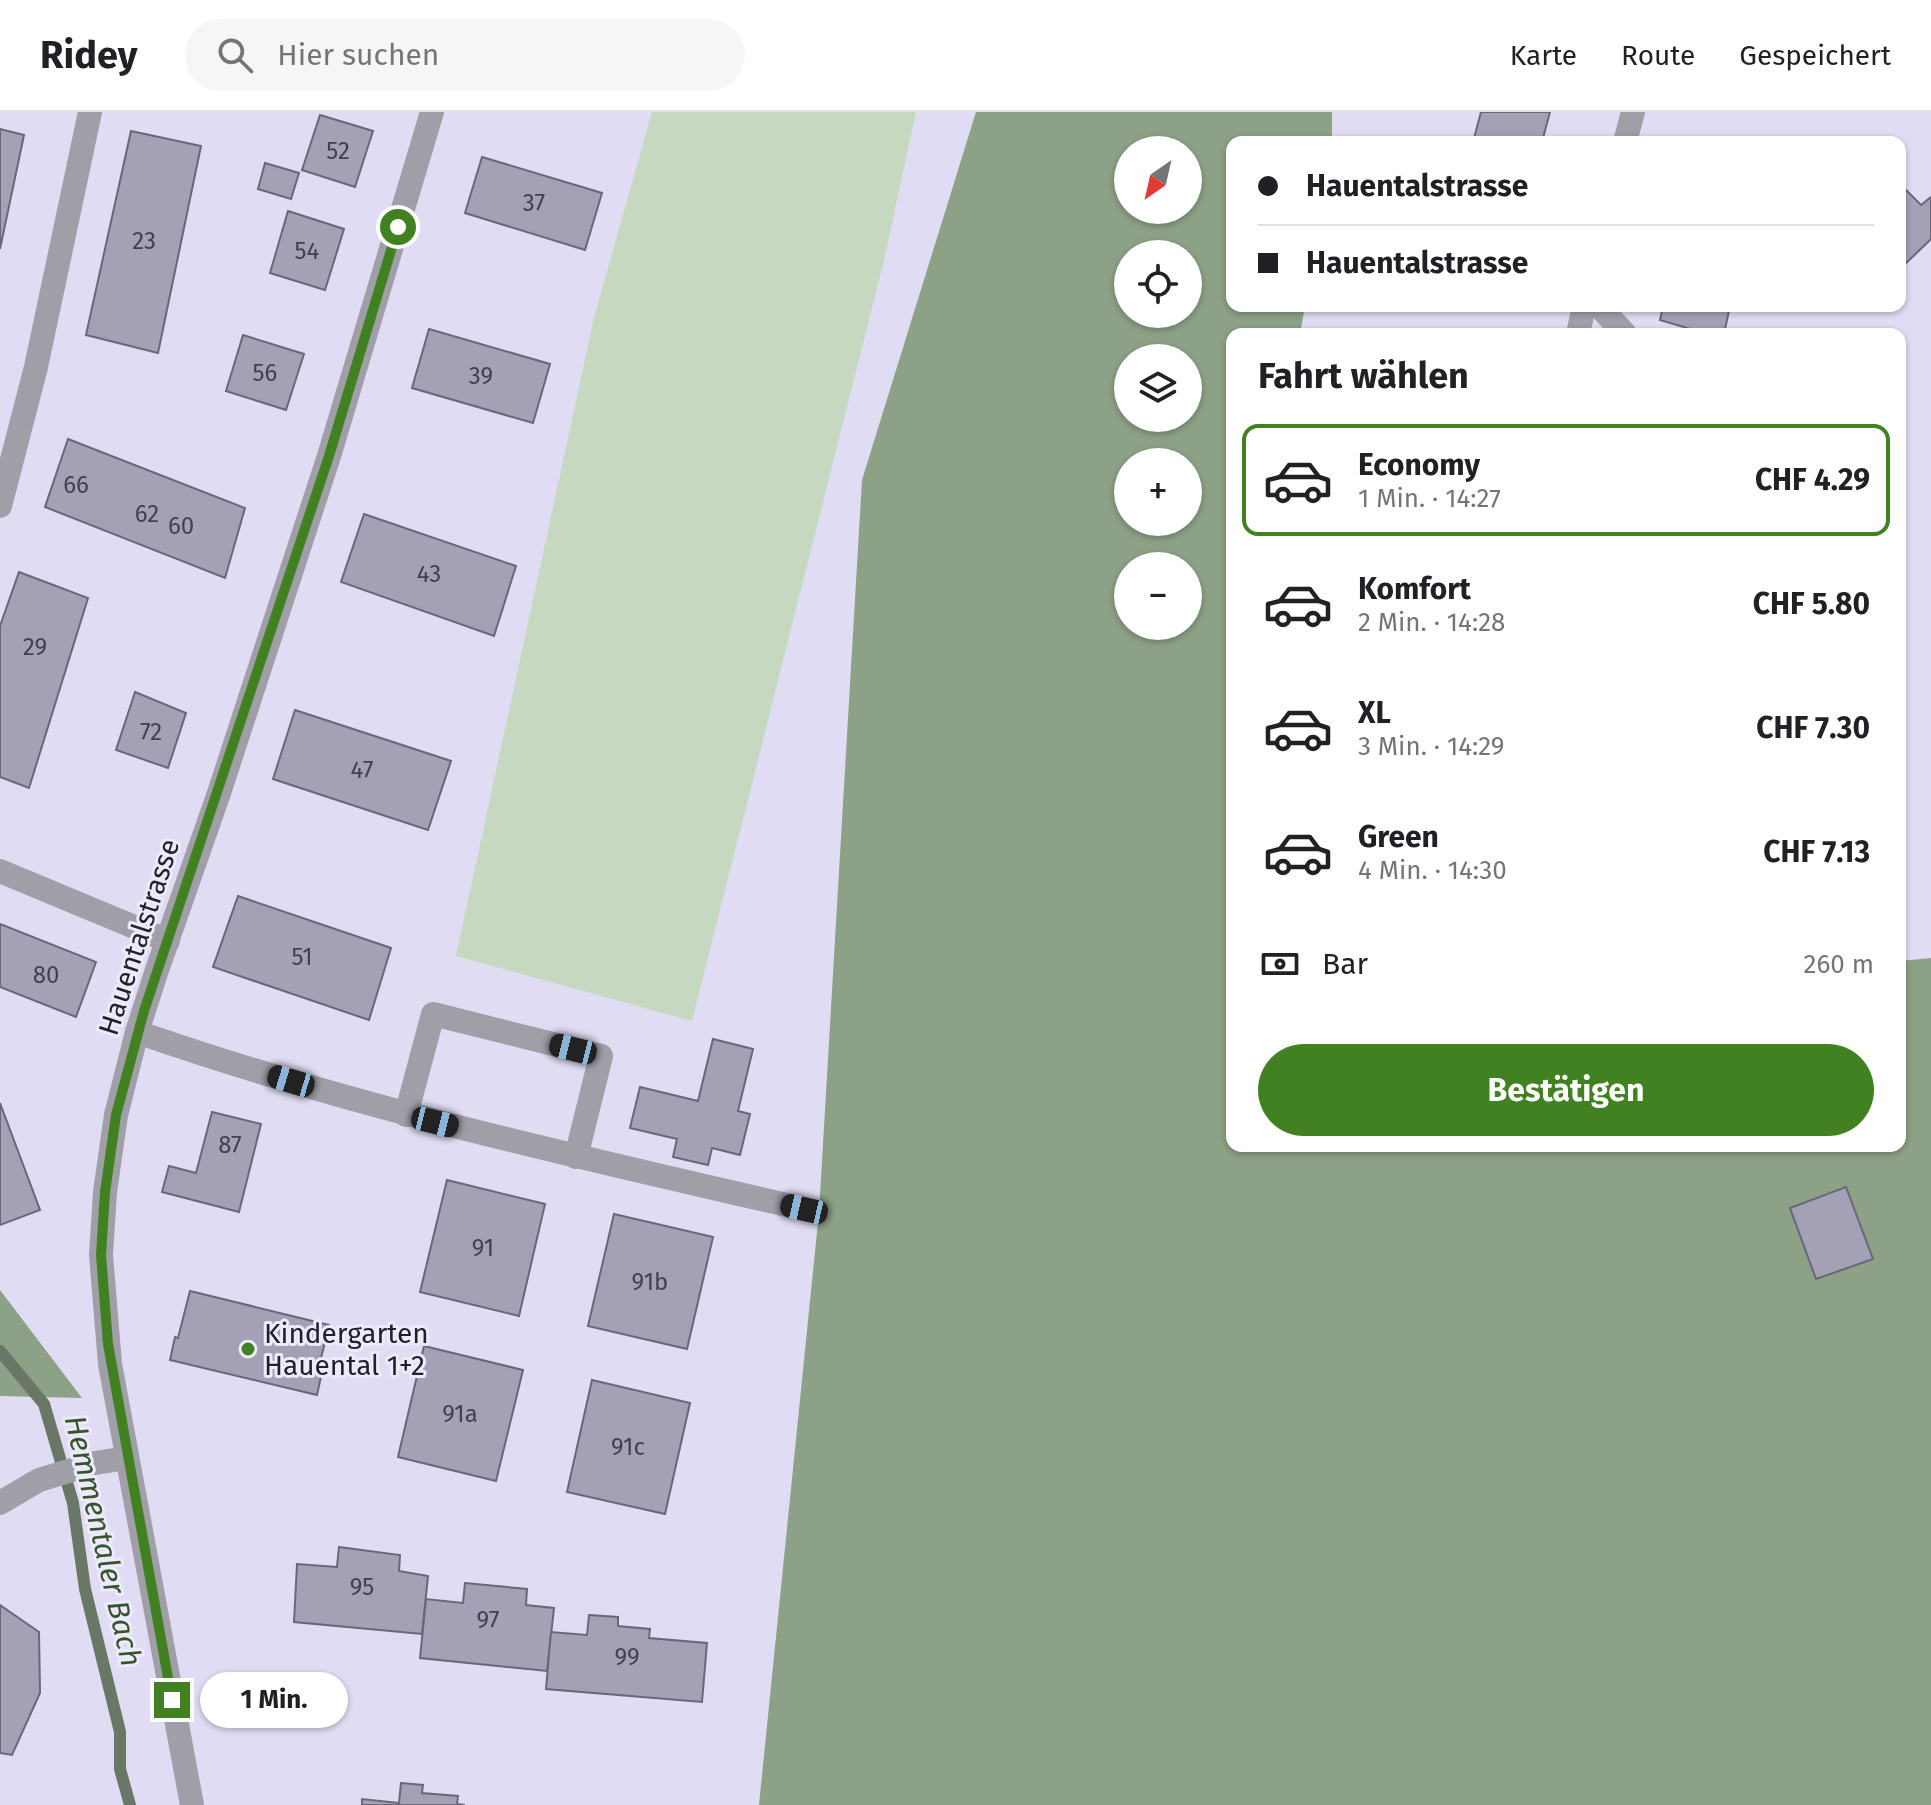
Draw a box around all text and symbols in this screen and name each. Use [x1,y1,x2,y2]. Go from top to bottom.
search box [185,19,745,91]
text: Ridey [40,32,137,78]
icon: search [213,33,257,77]
text: Hier suchen [277,37,439,73]
text: Karte [1510,39,1577,72]
text: Route [1621,39,1695,72]
text: Gespeichert [1739,39,1891,72]
north arrow [1114,136,1202,224]
map controls [1114,136,1202,640]
house number: 52 [326,137,350,165]
text: Hauentalstrasse [1306,168,1528,204]
house number: 37 [523,189,545,217]
route start [380,209,416,245]
house number: 23 [132,227,156,255]
house number: 54 [295,237,320,265]
button: locate [1114,240,1202,328]
text: Hauentalstrasse [1306,245,1528,281]
button: layers [1114,344,1202,432]
text: Fahrt wählen [1258,354,1469,398]
house number: 56 [253,359,277,387]
house number: 39 [469,362,493,390]
icon: car [1262,444,1334,516]
text: Economy [1358,447,1480,483]
button: + [1114,448,1202,536]
text: CHF 4.29 [1755,462,1870,498]
house number: 66 [63,471,89,499]
text: 1 Min. · 14:27 [1358,483,1501,514]
house number: 62 [135,500,159,528]
house number: 60 [168,512,194,540]
button: − [1114,552,1202,640]
house number: 43 [417,560,441,588]
icon: car [1262,568,1334,640]
text: Komfort [1358,571,1471,607]
text: CHF 5.80 [1753,586,1870,622]
text: 2 Min. · 14:28 [1358,607,1505,638]
house number: 29 [23,633,47,661]
icon: car [1262,692,1334,764]
text: XL [1358,695,1391,731]
text: CHF 7.30 [1756,710,1870,746]
house number: 72 [140,718,162,746]
text: 3 Min. · 14:29 [1358,731,1505,762]
house number: 47 [351,756,373,784]
icon: car [1262,816,1334,888]
text: Green [1358,819,1439,855]
text: CHF 7.13 [1763,834,1870,870]
street label: Hauentalstrasse [92,835,186,1039]
text: 4 Min. · 14:30 [1358,855,1507,886]
icon: cash [1258,942,1302,986]
house number: 51 [291,943,313,971]
text: Bar [1322,946,1368,982]
text: 260 m [1804,949,1874,980]
house number: 80 [33,961,59,989]
car [547,1032,599,1066]
button: Bestätigen [1258,1044,1874,1136]
car [265,1063,317,1099]
car [409,1105,461,1139]
house number: 87 [218,1131,242,1159]
car [778,1192,830,1226]
house number: 91 [472,1234,494,1262]
house number: 91b [632,1268,668,1296]
place label: Kindergarten Hauental 1+2 [264,1317,429,1382]
marker: Kindergarten Hauental 1+2 [239,1340,257,1358]
house number: 91a [442,1400,478,1428]
water label: Hemmentaler Bach [57,1412,149,1670]
house number: 91c [611,1433,645,1461]
house number: 95 [350,1573,374,1601]
house number: 97 [477,1606,499,1634]
house number: 99 [614,1643,640,1671]
callout: 1 Min. [200,1672,348,1728]
route end [154,1682,190,1718]
text: 1 Min. [240,1684,308,1715]

